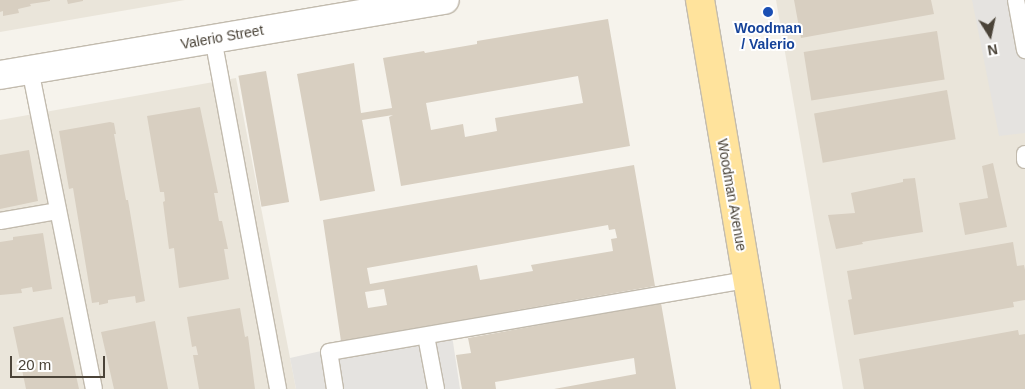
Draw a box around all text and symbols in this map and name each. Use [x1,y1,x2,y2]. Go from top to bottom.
marker: Woodman / Valerio [762,6,774,18]
north arrow [965,10,1015,60]
place label: Woodman / Valerio [734,20,802,52]
street label: Valerio Street [179,21,265,53]
text: N [986,41,999,59]
street label: Woodman Avenue [714,137,750,253]
scale bar [12,346,108,378]
text: 20 m [18,356,51,373]

